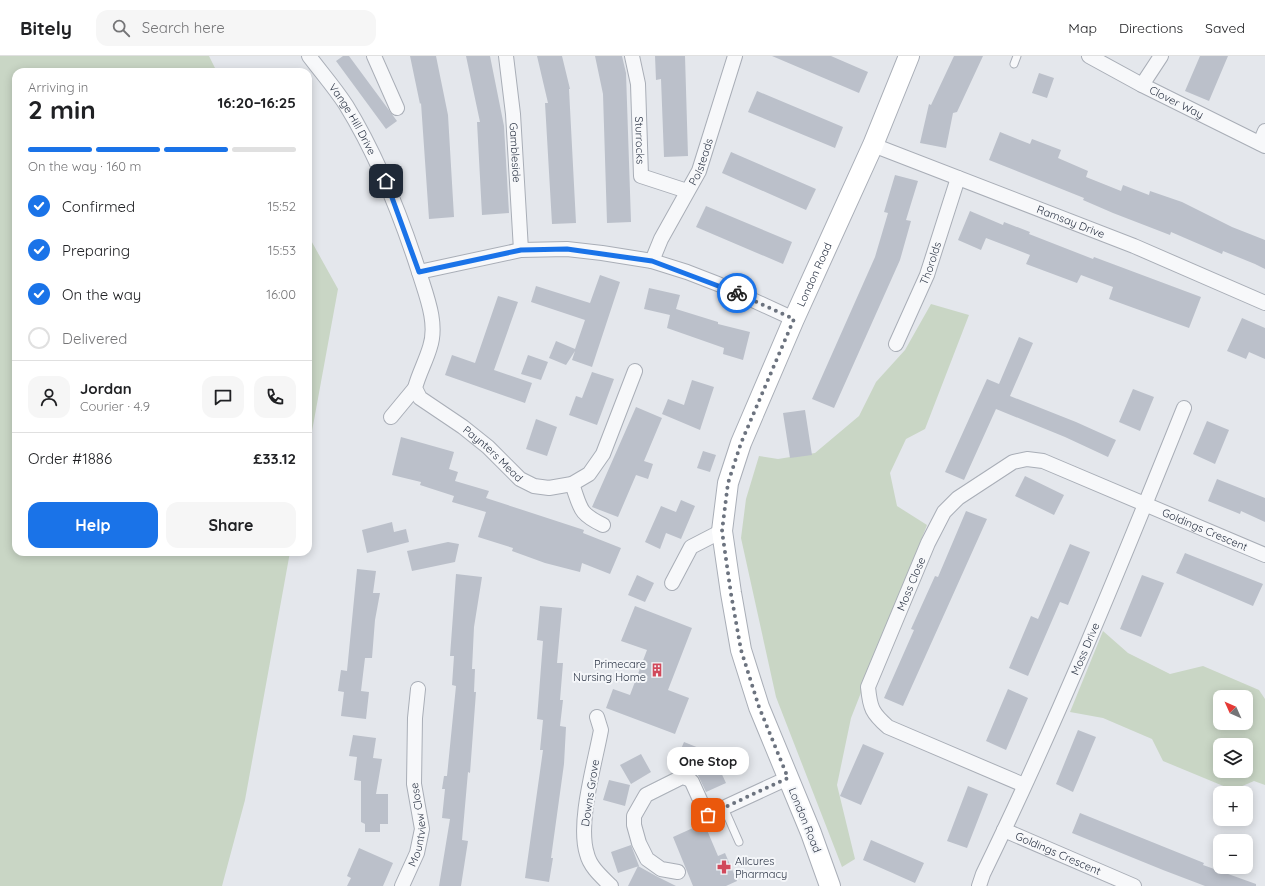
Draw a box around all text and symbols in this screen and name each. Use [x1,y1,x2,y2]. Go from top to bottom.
search box [96,10,376,46]
text: Bitely [20,16,72,40]
icon: search [110,17,132,39]
text: Search here [142,18,225,37]
text: Map [1068,19,1097,37]
text: Directions [1119,19,1183,37]
text: Saved [1205,19,1245,37]
text: Arriving in [28,79,88,95]
street label: Vange Hill Drive [326,81,379,157]
street label: Clover Way [1147,83,1206,122]
text: 2 min [28,93,96,126]
text: 16:20–16:25 [217,93,296,112]
street label: Sturrocks [632,116,648,164]
street label: Gambleside [507,122,524,183]
street label: Polsteads [685,136,716,188]
text: On the way · 160 m [28,158,141,174]
pin [369,164,403,198]
icon: home [375,170,397,192]
icon: check [28,195,50,217]
text: Confirmed [62,197,135,216]
text: 15:52 [267,198,296,214]
street label: Ramsay Drive [1035,202,1107,241]
icon: check [28,239,50,261]
street label: London Road [794,240,835,309]
street label: Thorolds [917,240,944,287]
text: Preparing [62,241,130,260]
text: 15:53 [268,242,296,258]
courier [717,273,757,313]
icon: bike [726,282,748,304]
icon: check [28,283,50,305]
text: On the way [62,285,141,304]
text: 16:00 [266,286,296,302]
text: Delivered [62,329,127,348]
button: person [28,376,70,418]
button: chat [202,376,244,418]
button: phone [254,376,296,418]
text: Jordan [80,379,132,398]
text: Courier · 4.9 [80,398,150,414]
street label: Paynters Mead [460,423,526,485]
text: Order #1886 [28,449,112,468]
text: £33.12 [253,449,296,468]
button: Help [28,502,158,548]
button: Share [166,502,296,548]
street label: Goldings Crescent [1160,505,1250,554]
street label: Moss Close [894,555,928,613]
street label: Moss Drive [1068,620,1102,677]
place label: Primecare Nursing Home [573,657,646,684]
building icon: Primecare Nursing Home [649,662,665,678]
north arrow [1213,690,1253,730]
map controls [1213,690,1253,874]
button: layers [1213,738,1253,778]
callout: One Stop [667,747,749,775]
text: One Stop [679,753,737,769]
street label: Downs Grove [578,759,602,827]
street label: Mountview Close [405,782,429,869]
street label: London Road [786,785,824,855]
button: + [1213,786,1253,826]
pin [691,798,725,832]
icon: bag [697,804,719,826]
street label: Goldings Crescent [1013,829,1103,878]
button: − [1213,834,1253,874]
place label: Allcures Pharmacy [735,854,787,881]
pharmacy icon: Allcures Pharmacy [716,859,732,875]

